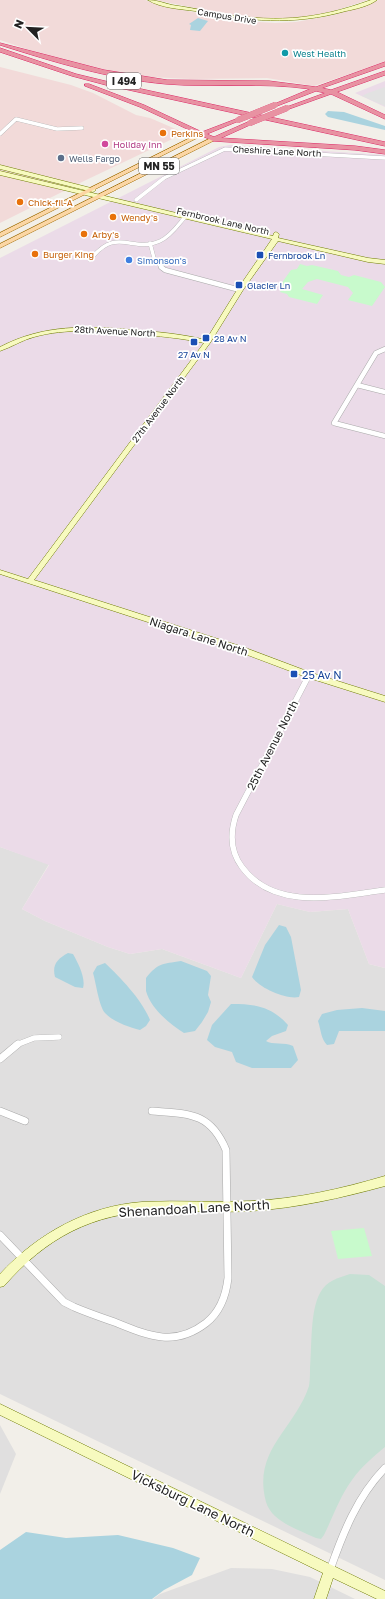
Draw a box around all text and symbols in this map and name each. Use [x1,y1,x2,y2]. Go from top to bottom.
street label: Campus Drive [197,6,257,26]
north arrow [8,8,48,48]
text: N [11,17,26,30]
marker: West Health [280,48,290,58]
place label: West Health [293,48,346,59]
road number: I 494 [107,73,141,89]
marker: Perkins [158,128,168,138]
place label: Perkins [171,128,204,139]
marker: Holiday Inn [100,139,110,149]
place label: Holiday Inn [113,139,162,150]
street label: Cheshire Lane North [232,143,322,159]
marker: Wells Fargo [56,153,66,163]
place label: Wells Fargo [69,153,120,164]
road number: MN 55 [139,158,179,174]
marker: Chick-fil-A [15,197,25,207]
place label: Chick-fil-A [28,197,73,208]
street label: Fernbrook Lane North [175,205,271,237]
marker: Wendy's [108,212,118,222]
place label: Wendy's [121,212,158,223]
marker: Arby's [79,229,89,239]
place label: Arby's [92,229,119,240]
marker: Burger King [30,249,40,259]
place label: Burger King [43,249,94,260]
marker: Fernbrook Ln [255,250,265,260]
place label: Fernbrook Ln [268,250,325,261]
marker: Simonson's [124,255,134,265]
place label: Simonson's [137,255,187,266]
marker: Glacier Ln [234,280,244,290]
place label: Glacier Ln [247,280,290,291]
street label: 28th Avenue North [74,323,156,339]
marker: 28 Av N [201,333,211,343]
place label: 28 Av N [214,333,247,344]
marker: 27 Av N [189,337,199,347]
place label: 27 Av N [178,349,210,360]
street label: 27th Avenue North [129,374,187,444]
street label: Niagara Lane North [148,614,250,658]
place label: 25 Av N [302,668,342,681]
marker: 25 Av N [289,669,299,679]
street label: 25th Avenue North [244,698,300,792]
street label: Shenandoah Lane North [118,1196,270,1220]
street label: Vicksburg Lane North [129,1466,257,1540]

